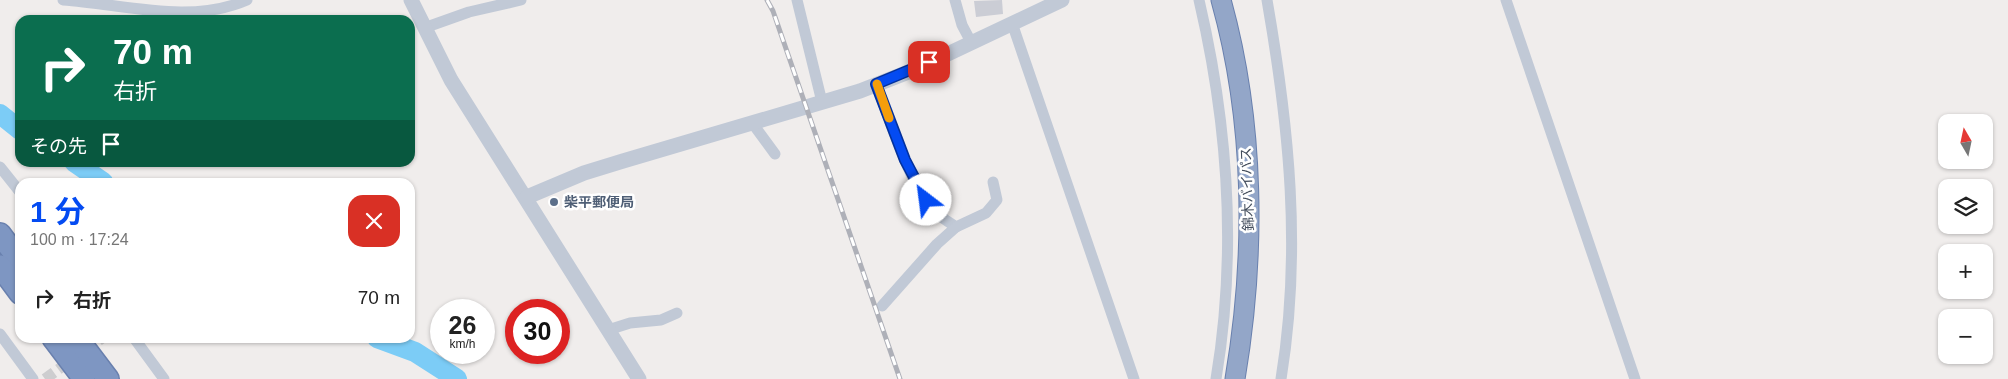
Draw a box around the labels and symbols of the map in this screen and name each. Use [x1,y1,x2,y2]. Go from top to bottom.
pin [908,41,950,83]
north arrow [1938,114,1992,169]
street label: 錦木バイパス [1238,147,1256,231]
position arrow [899,173,951,225]
place label: 柴平郵便局 [564,194,634,210]
marker: 柴平郵便局 [548,196,560,208]
speed limit sign: 30 [505,299,570,364]

